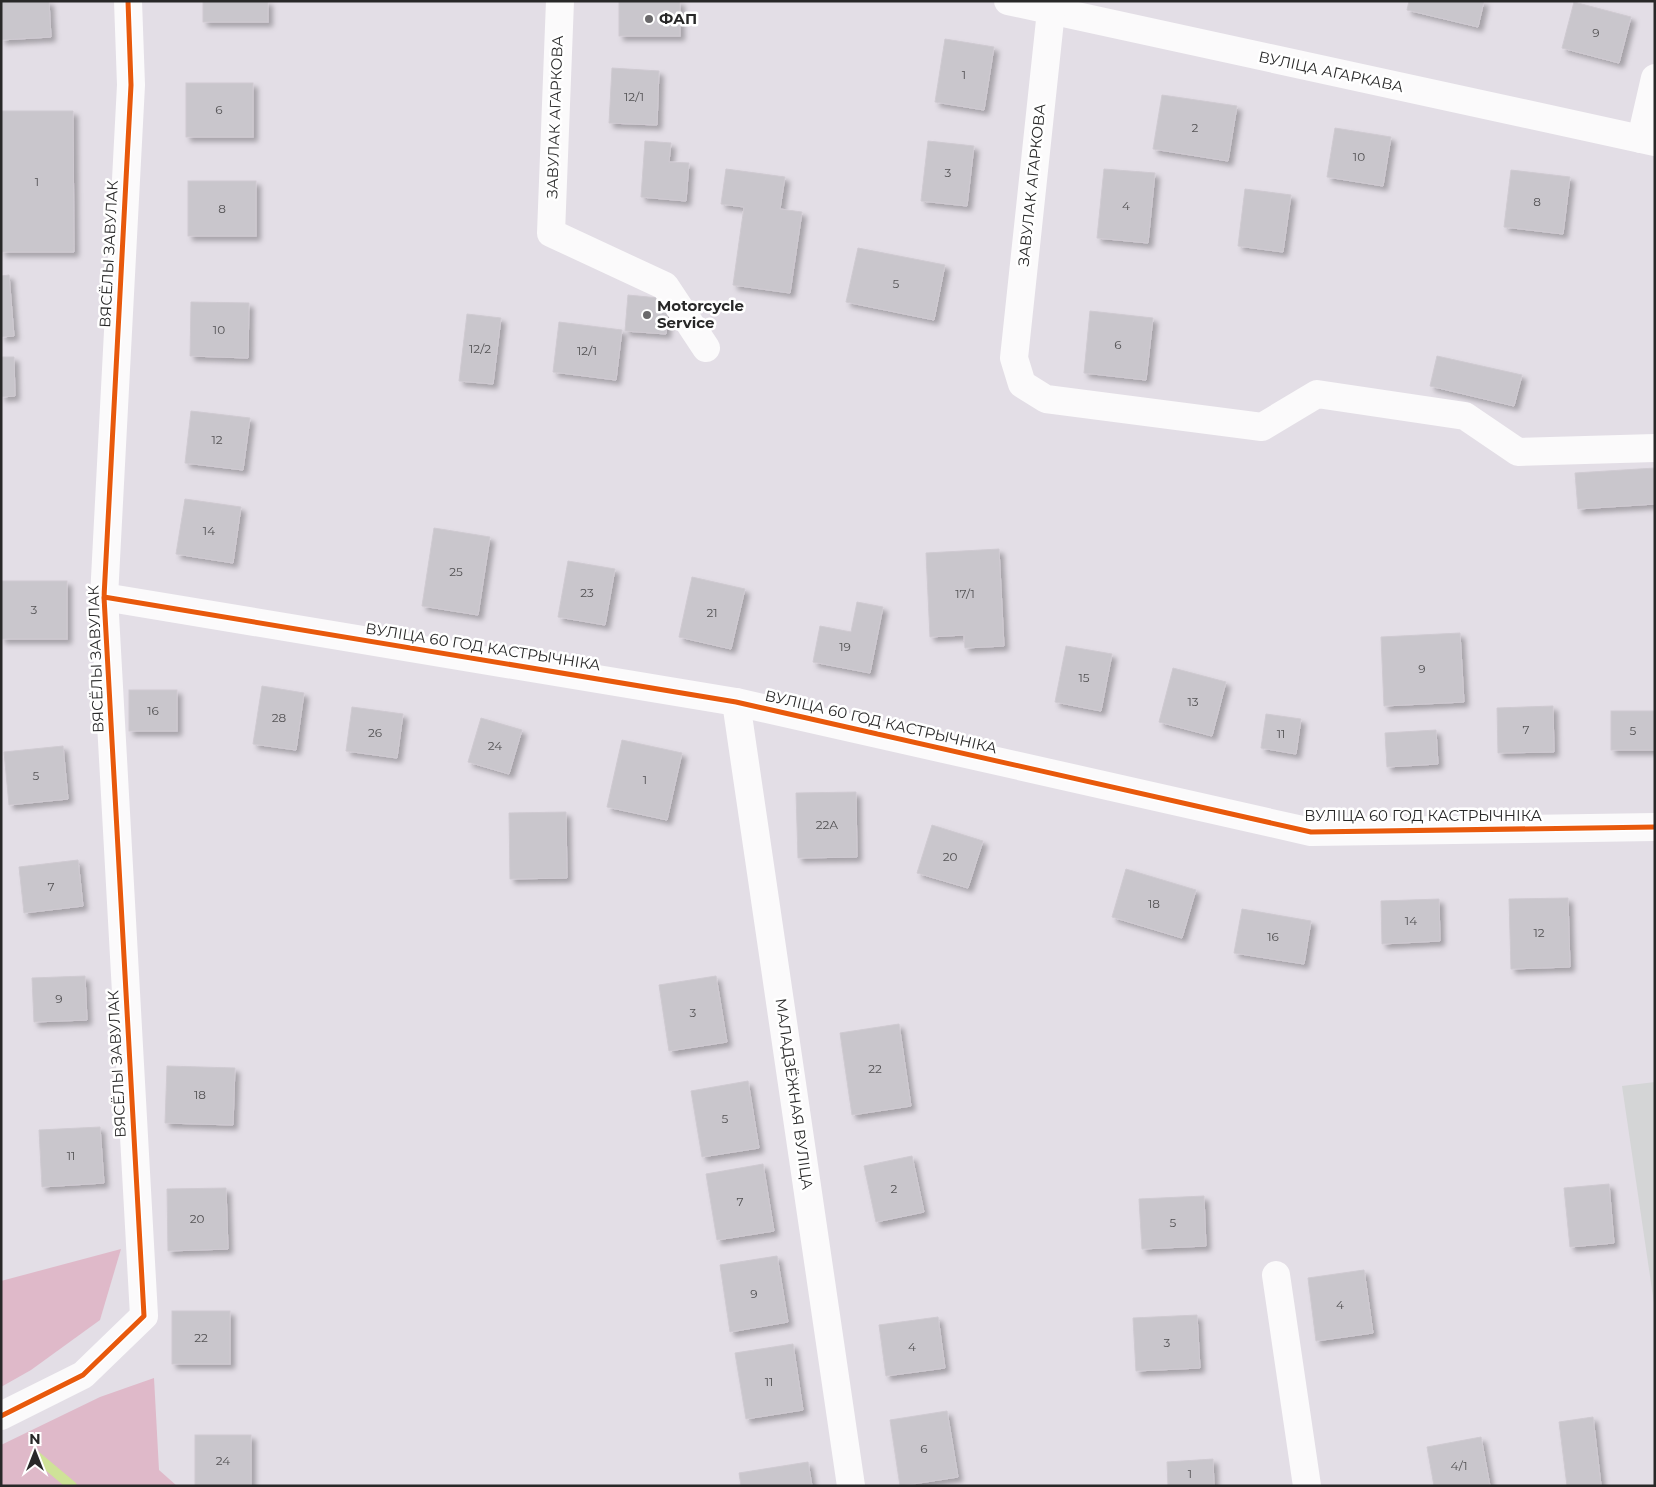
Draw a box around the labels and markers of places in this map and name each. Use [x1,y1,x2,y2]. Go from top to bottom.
place label: ФАП [659,9,697,28]
marker: ФАП [643,13,655,25]
place label: Motorcycle Service [657,296,744,332]
marker: Motorcycle Service [641,309,653,321]

